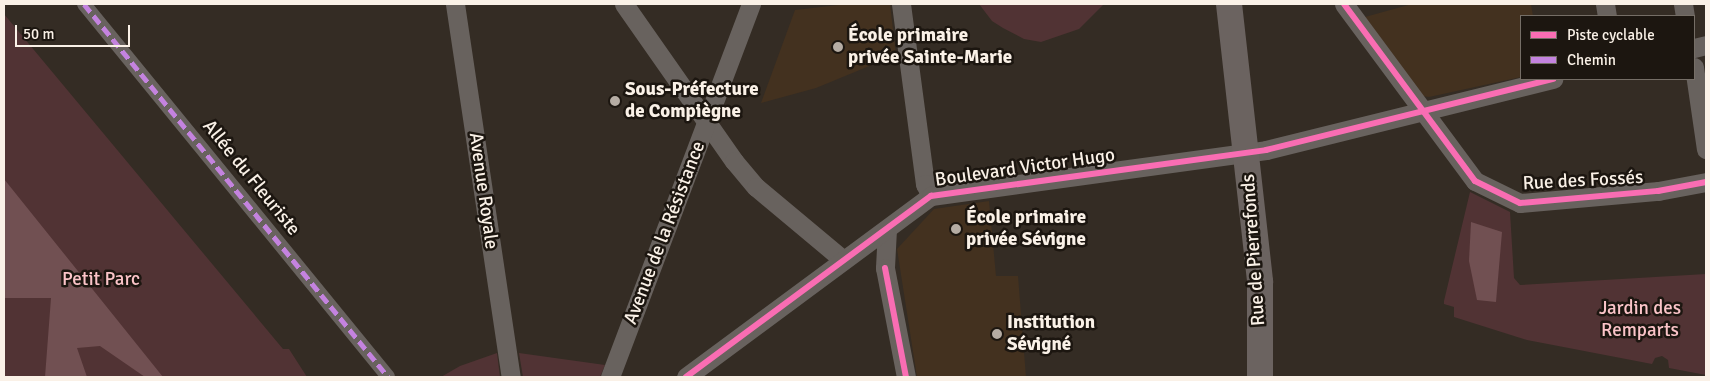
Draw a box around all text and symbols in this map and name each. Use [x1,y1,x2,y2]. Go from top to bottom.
scale bar [18,15,132,47]
legend [1520,15,1695,80]
text: 50 m [23,25,54,43]
place label: École primaire privée Sainte-Marie [848,25,1012,69]
text: Piste cyclable [1567,26,1655,44]
marker: École primaire privée Sainte-Marie [832,41,844,53]
text: Chemin [1567,51,1616,69]
place label: Sous-Préfecture de Compiègne [625,79,759,123]
marker: Sous-Préfecture de Compiègne [609,95,621,107]
street label: Allée du Fleuriste [197,116,305,240]
street label: Avenue Royale [464,131,502,251]
street label: Avenue de la Résistance [620,138,710,328]
street label: Boulevard Victor Hugo [934,144,1116,192]
street label: Rue des Fossés [1522,166,1644,196]
street label: Rue de Pierrefonds [1237,173,1271,327]
place label: École primaire privée Sévigne [966,207,1086,251]
marker: École primaire privée Sévigne [950,223,962,235]
park label: Petit Parc [62,269,140,291]
park label: Jardin des Remparts [1599,298,1681,342]
place label: Institution Sévigné [1007,312,1095,356]
marker: Institution Sévigné [991,328,1003,340]

